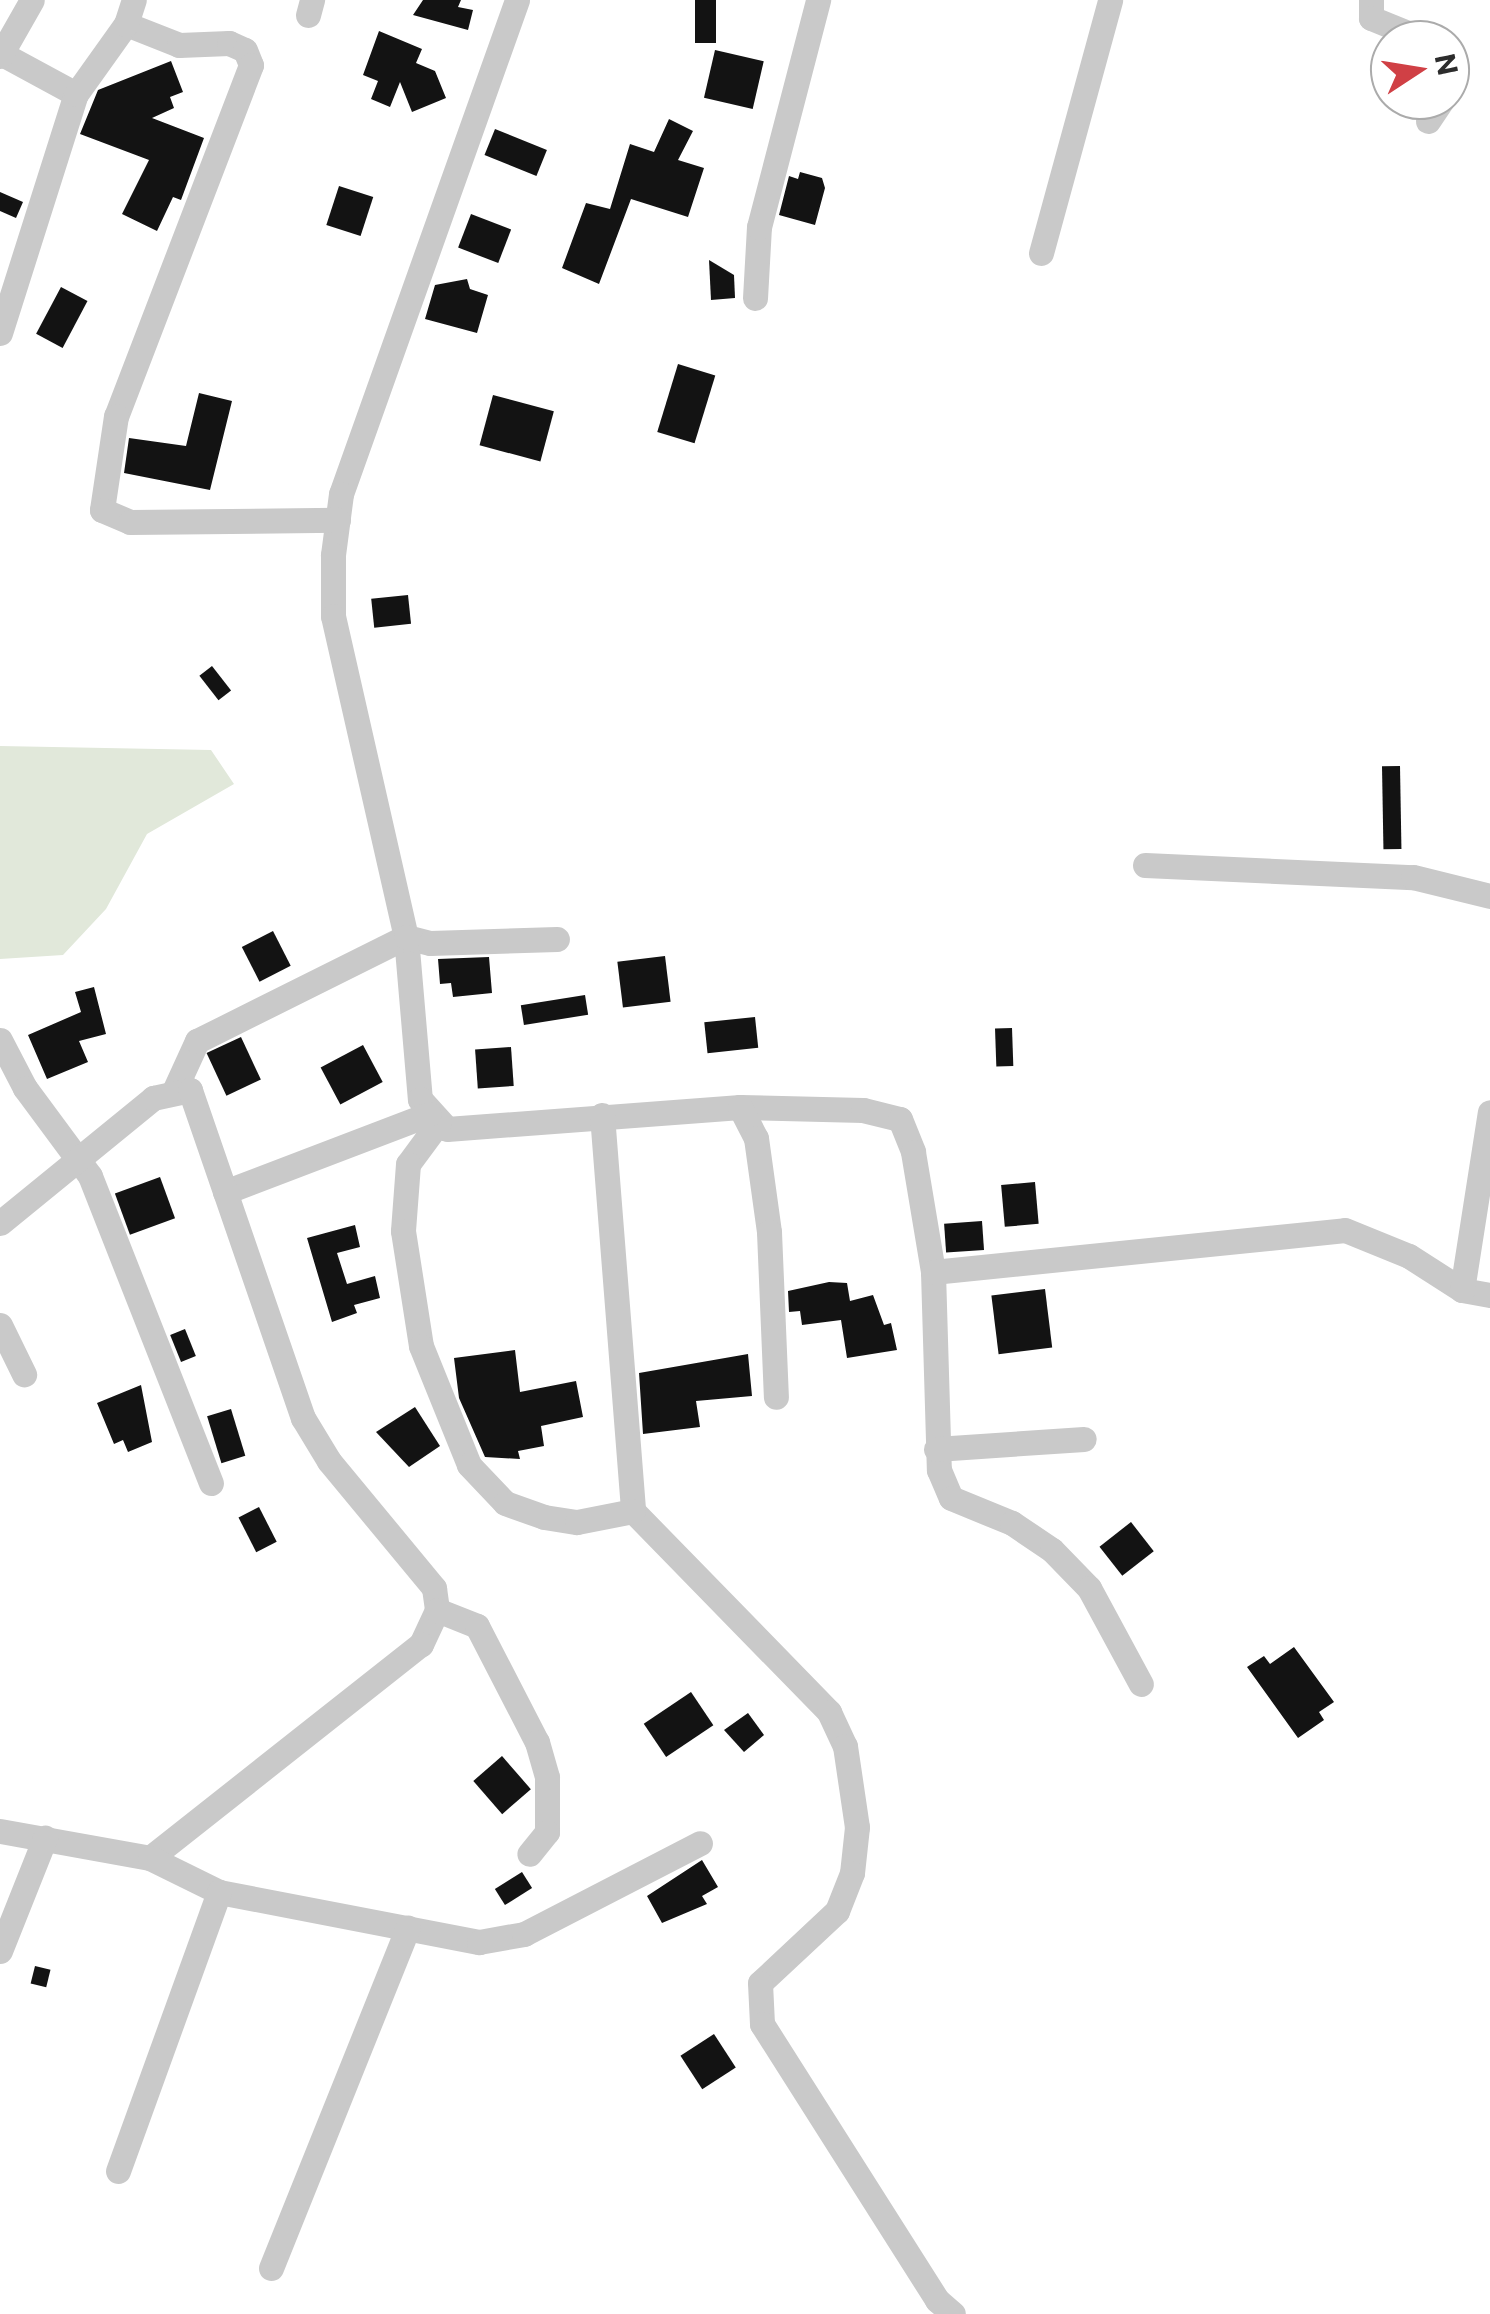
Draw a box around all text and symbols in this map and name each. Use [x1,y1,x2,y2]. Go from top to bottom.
north arrow [1370,20,1470,120]
text: N [1429,50,1466,78]

